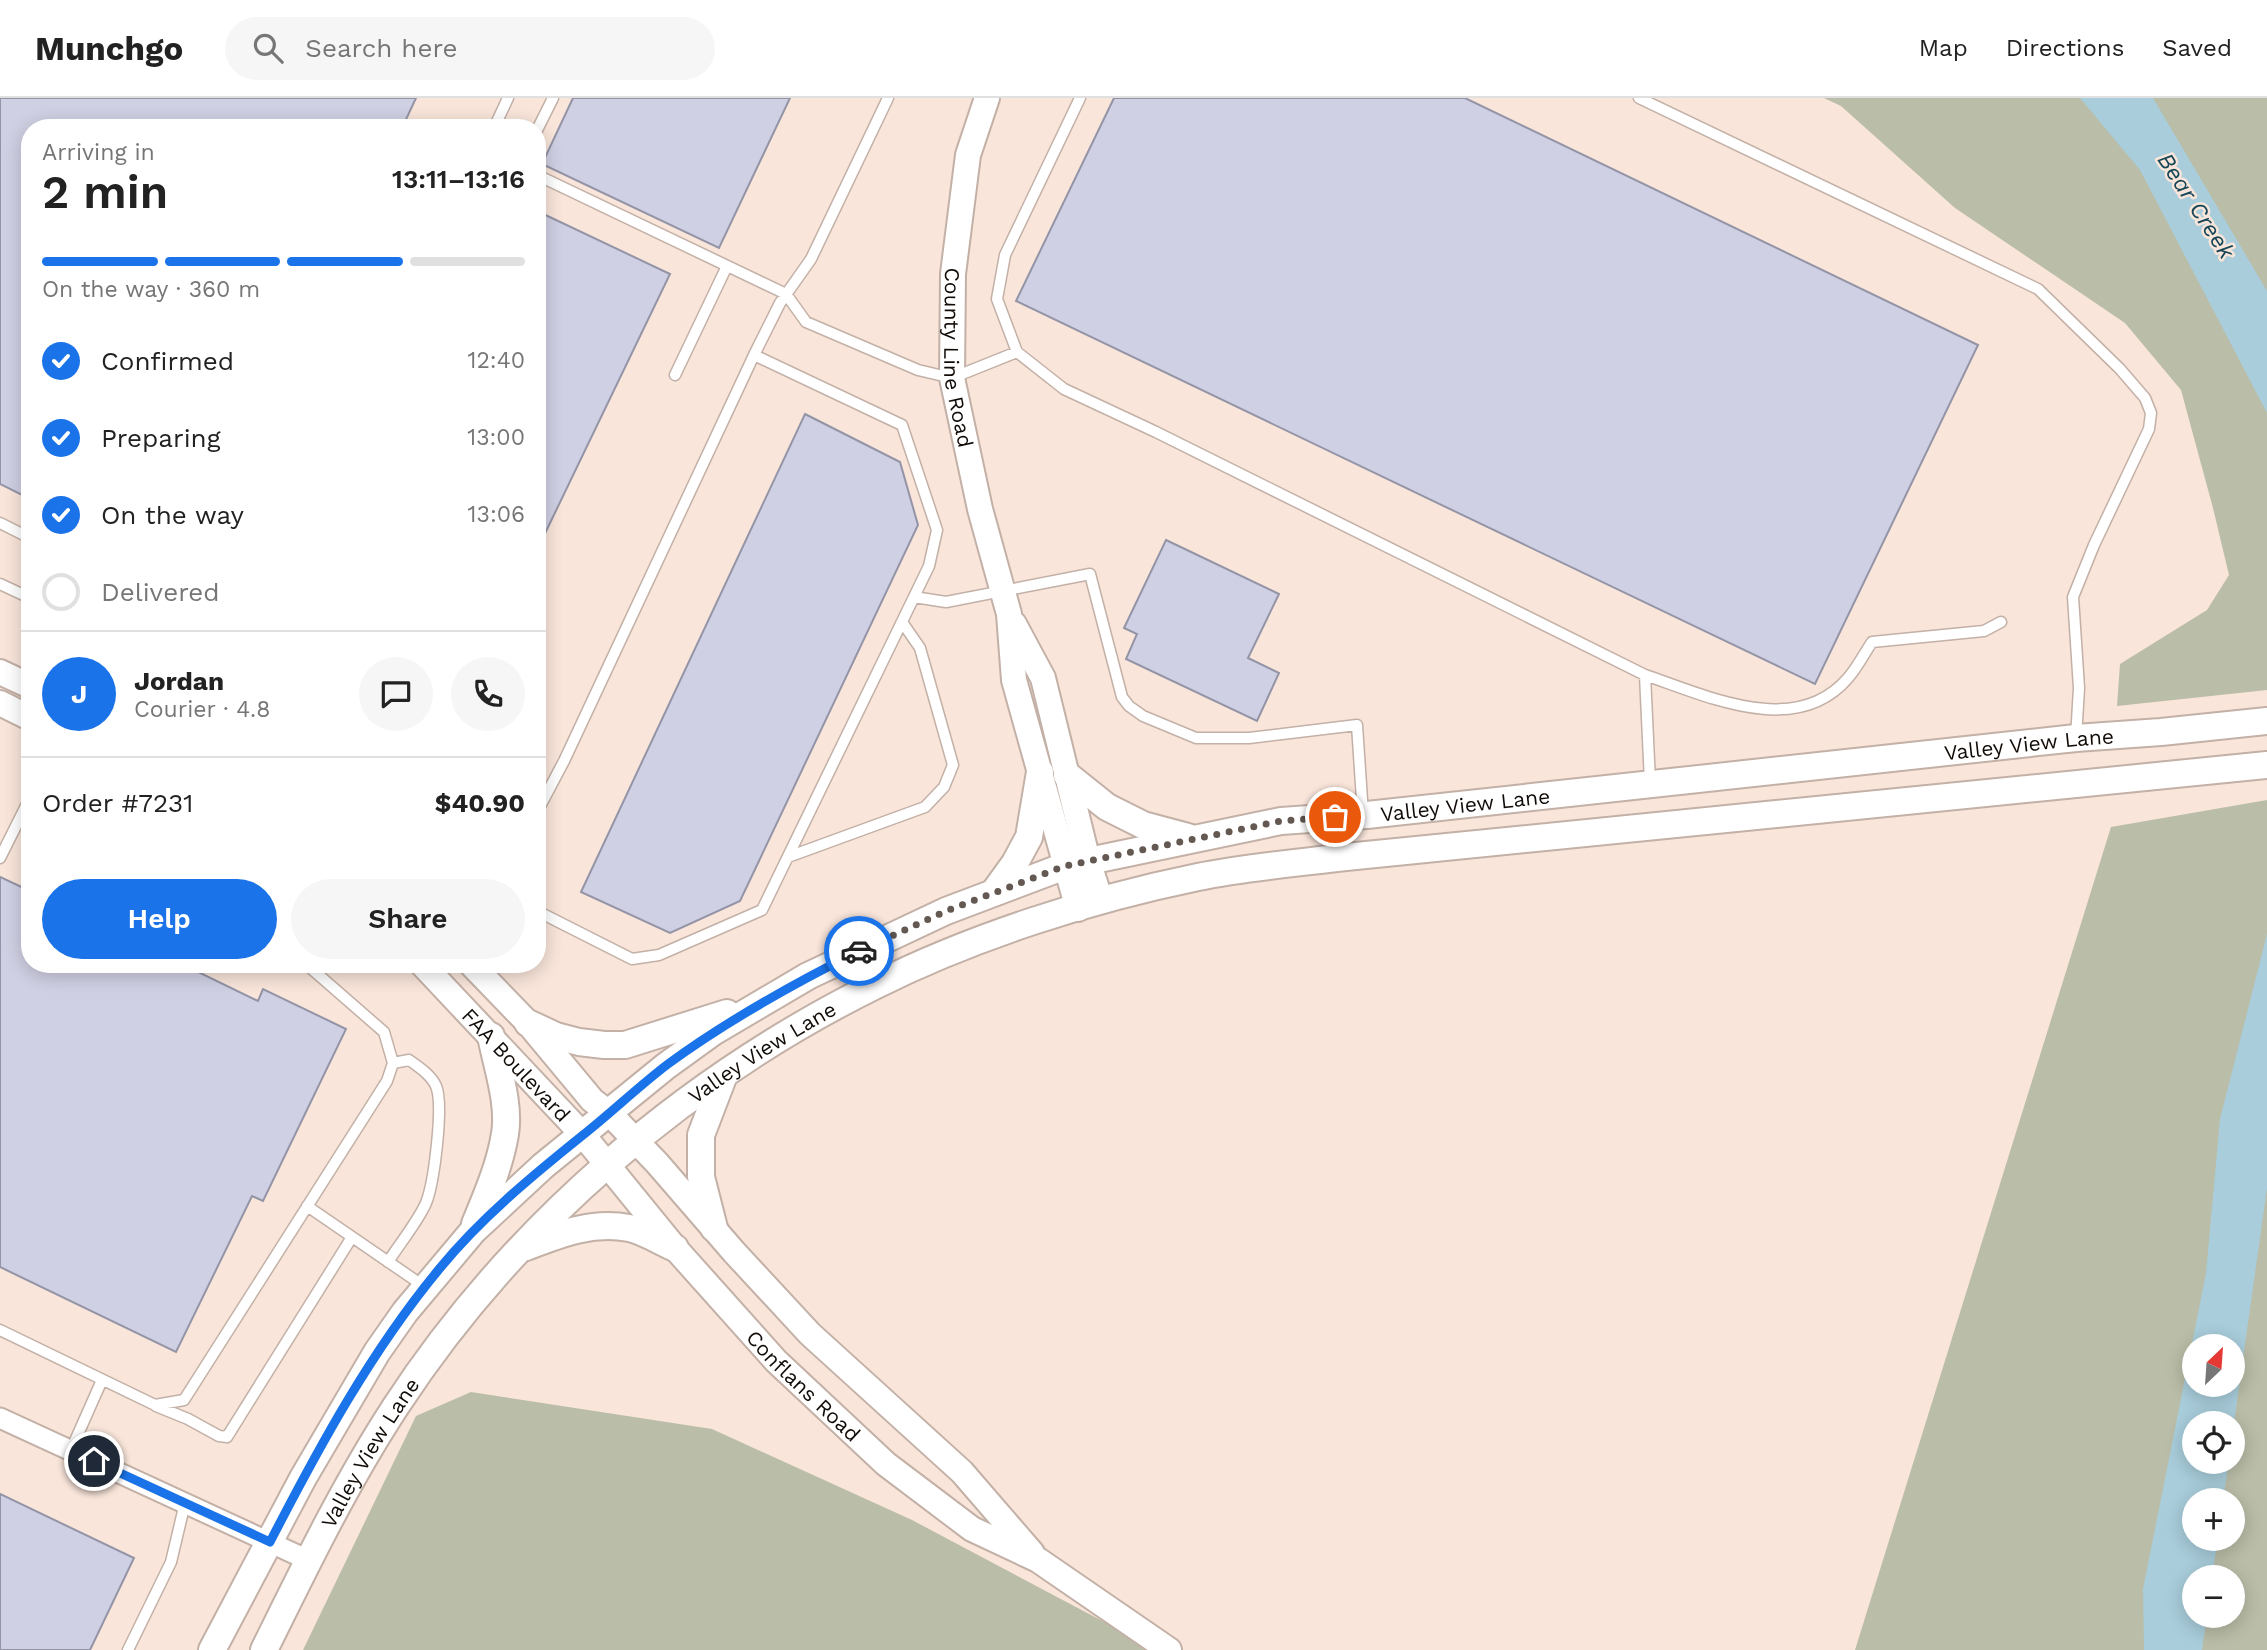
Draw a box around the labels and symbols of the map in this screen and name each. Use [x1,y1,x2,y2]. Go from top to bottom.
water label: Bear Creek [2152,148,2241,265]
street label: County Line Road [940,267,979,449]
street label: Valley View Lane [1943,723,2115,765]
street label: Valley View Lane [1379,783,1551,826]
pin [1305,787,1365,847]
courier [824,916,894,986]
street label: Valley View Lane [683,996,840,1108]
street label: FAA Boulevard [457,1002,576,1127]
street label: Conflans Road [742,1325,866,1446]
north arrow [2182,1334,2245,1396]
street label: Valley View Lane [315,1373,424,1532]
pin [64,1431,124,1491]

